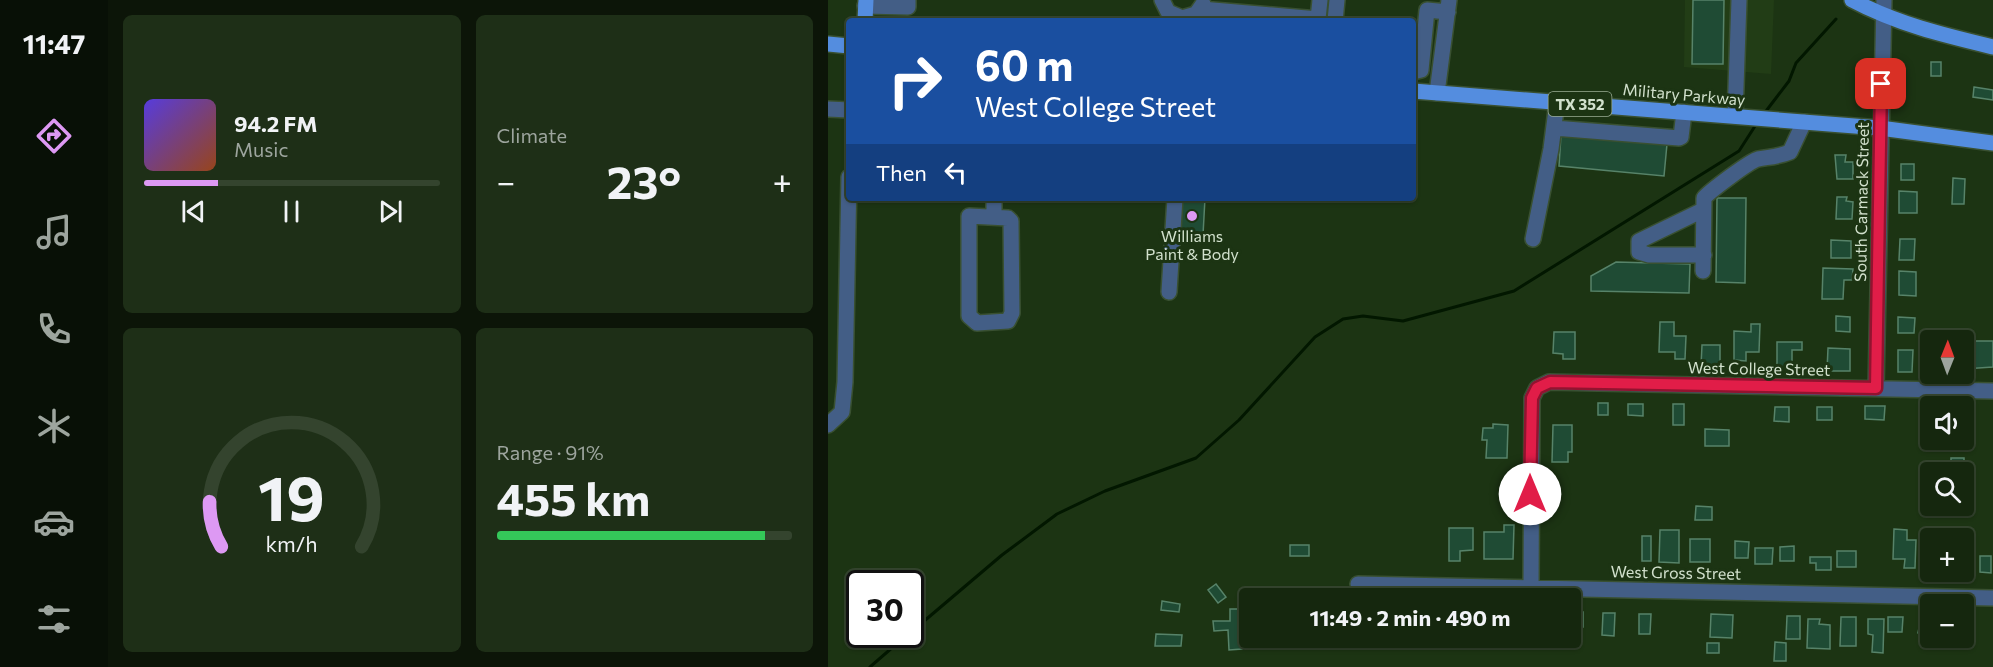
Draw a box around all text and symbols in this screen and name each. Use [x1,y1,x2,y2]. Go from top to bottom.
text: 11:47 [23,27,85,60]
text: 60 m [975,38,1074,90]
icon: right [876,42,954,120]
pin [1855,58,1906,109]
icon: arrive [1864,67,1897,100]
street label: Military Parkway [1622,79,1746,109]
text: West College Street [975,90,1216,123]
road number: TX 352 [1548,92,1611,116]
text: 94.2 FM [234,110,317,137]
icon: directions [33,115,75,157]
street label: South Carmack Street [1850,122,1872,282]
text: Climate [497,123,567,147]
text: Music [234,137,288,161]
text: 23° [607,153,681,208]
icon: left [939,156,972,189]
text: Then [876,159,927,186]
text: − [497,160,515,201]
text: + [773,160,792,201]
icon: previous [177,195,210,228]
icon: pause [275,195,308,228]
icon: next [374,195,407,228]
marker: Williams Paint & Body [1185,209,1199,223]
icon: music [33,211,75,253]
place label: Williams Paint & Body [1145,226,1239,263]
icon: phone [33,308,75,350]
north arrow [1920,330,1974,384]
map controls [1920,330,1974,648]
street label: West College Street [1687,357,1831,379]
button: sound [1920,396,1974,450]
icon: climate [33,405,75,447]
text: Range · 91% [497,440,604,464]
text: 19 [258,458,325,534]
position arrow [1498,462,1562,526]
button: search [1920,462,1974,516]
text: 455 km [497,470,650,525]
icon: car [33,501,75,543]
button: + [1920,528,1974,582]
text: km/h [266,530,318,556]
street label: West Gross Street [1611,561,1742,583]
speed limit sign: 30 [846,570,924,648]
button: − [1920,594,1974,648]
icon: filters [33,598,75,640]
text: 11:49 · 2 min · 490 m [1309,604,1511,631]

